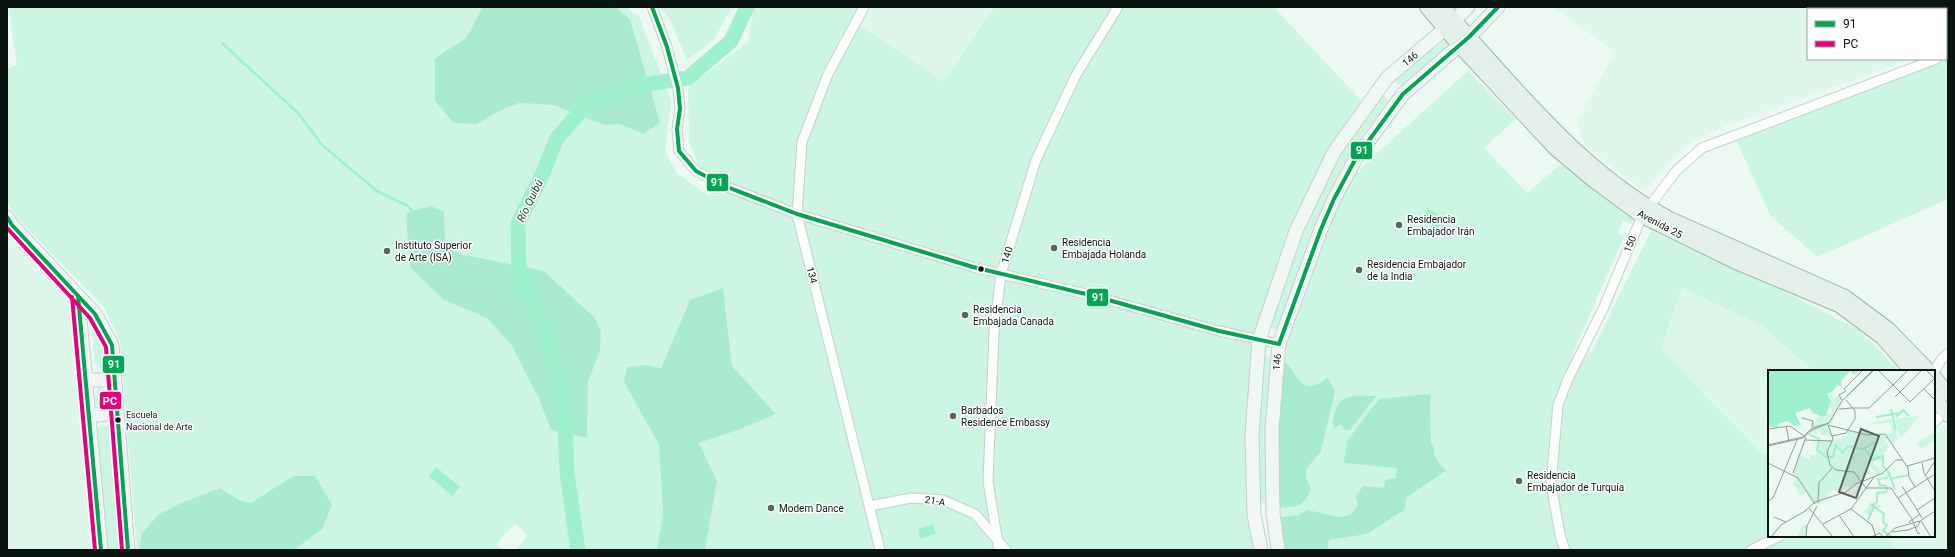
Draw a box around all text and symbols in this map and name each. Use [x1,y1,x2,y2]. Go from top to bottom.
legend [1807,8,1947,60]
text: 91 [1843,17,1857,31]
text: PC [1843,37,1859,51]
street label: 146 [1400,49,1420,69]
line badge: 91 [1350,141,1373,160]
text: 91 [1356,144,1368,157]
line badge: 91 [706,173,729,192]
text: 91 [711,176,723,189]
water label: Río Quibú [514,178,546,224]
street label: Avenida 25 [1636,208,1685,241]
place label: Residencia Embajador Irán [1407,214,1474,237]
marker: Residencia Embajador Irán [1394,220,1404,230]
street label: 150 [1622,234,1639,254]
place label: Residencia Embajada Holanda [1062,237,1146,260]
place label: Instituto Superior de Arte (ISA) [395,240,472,264]
marker: Residencia Embajada Holanda [1049,243,1059,253]
street label: 140 [999,245,1015,265]
marker: Instituto Superior de Arte (ISA) [382,246,392,256]
place label: Residencia Embajador de la India [1367,259,1467,282]
unlabelled marker [976,264,986,274]
street label: 134 [805,265,819,285]
marker: Residencia Embajador de la India [1354,265,1364,275]
line badge: 91 [1086,288,1109,307]
text: 91 [1092,291,1104,304]
place label: Residencia Embajada Canada [973,304,1054,327]
marker: Residencia Embajada Canada [960,310,970,320]
street label: 146 [1271,353,1283,371]
line badge: 91 [102,355,125,374]
text: 91 [108,358,120,371]
inset map [1768,370,1935,537]
line badge: PC [99,391,122,410]
text: PC [103,395,117,408]
place label: Barbados Residence Embassy [961,405,1050,428]
place label: Escuela Nacional de Arte [126,410,193,432]
marker: Barbados Residence Embassy [948,411,958,421]
marker: Escuela Nacional de Arte [113,415,123,425]
place label: Residencia Embajador de Turquía [1527,470,1624,493]
marker: Residencia Embajador de Turquía [1514,476,1524,486]
street label: 21-A [924,494,946,508]
marker: Modern Dance [766,503,776,513]
place label: Modern Dance [779,503,844,514]

